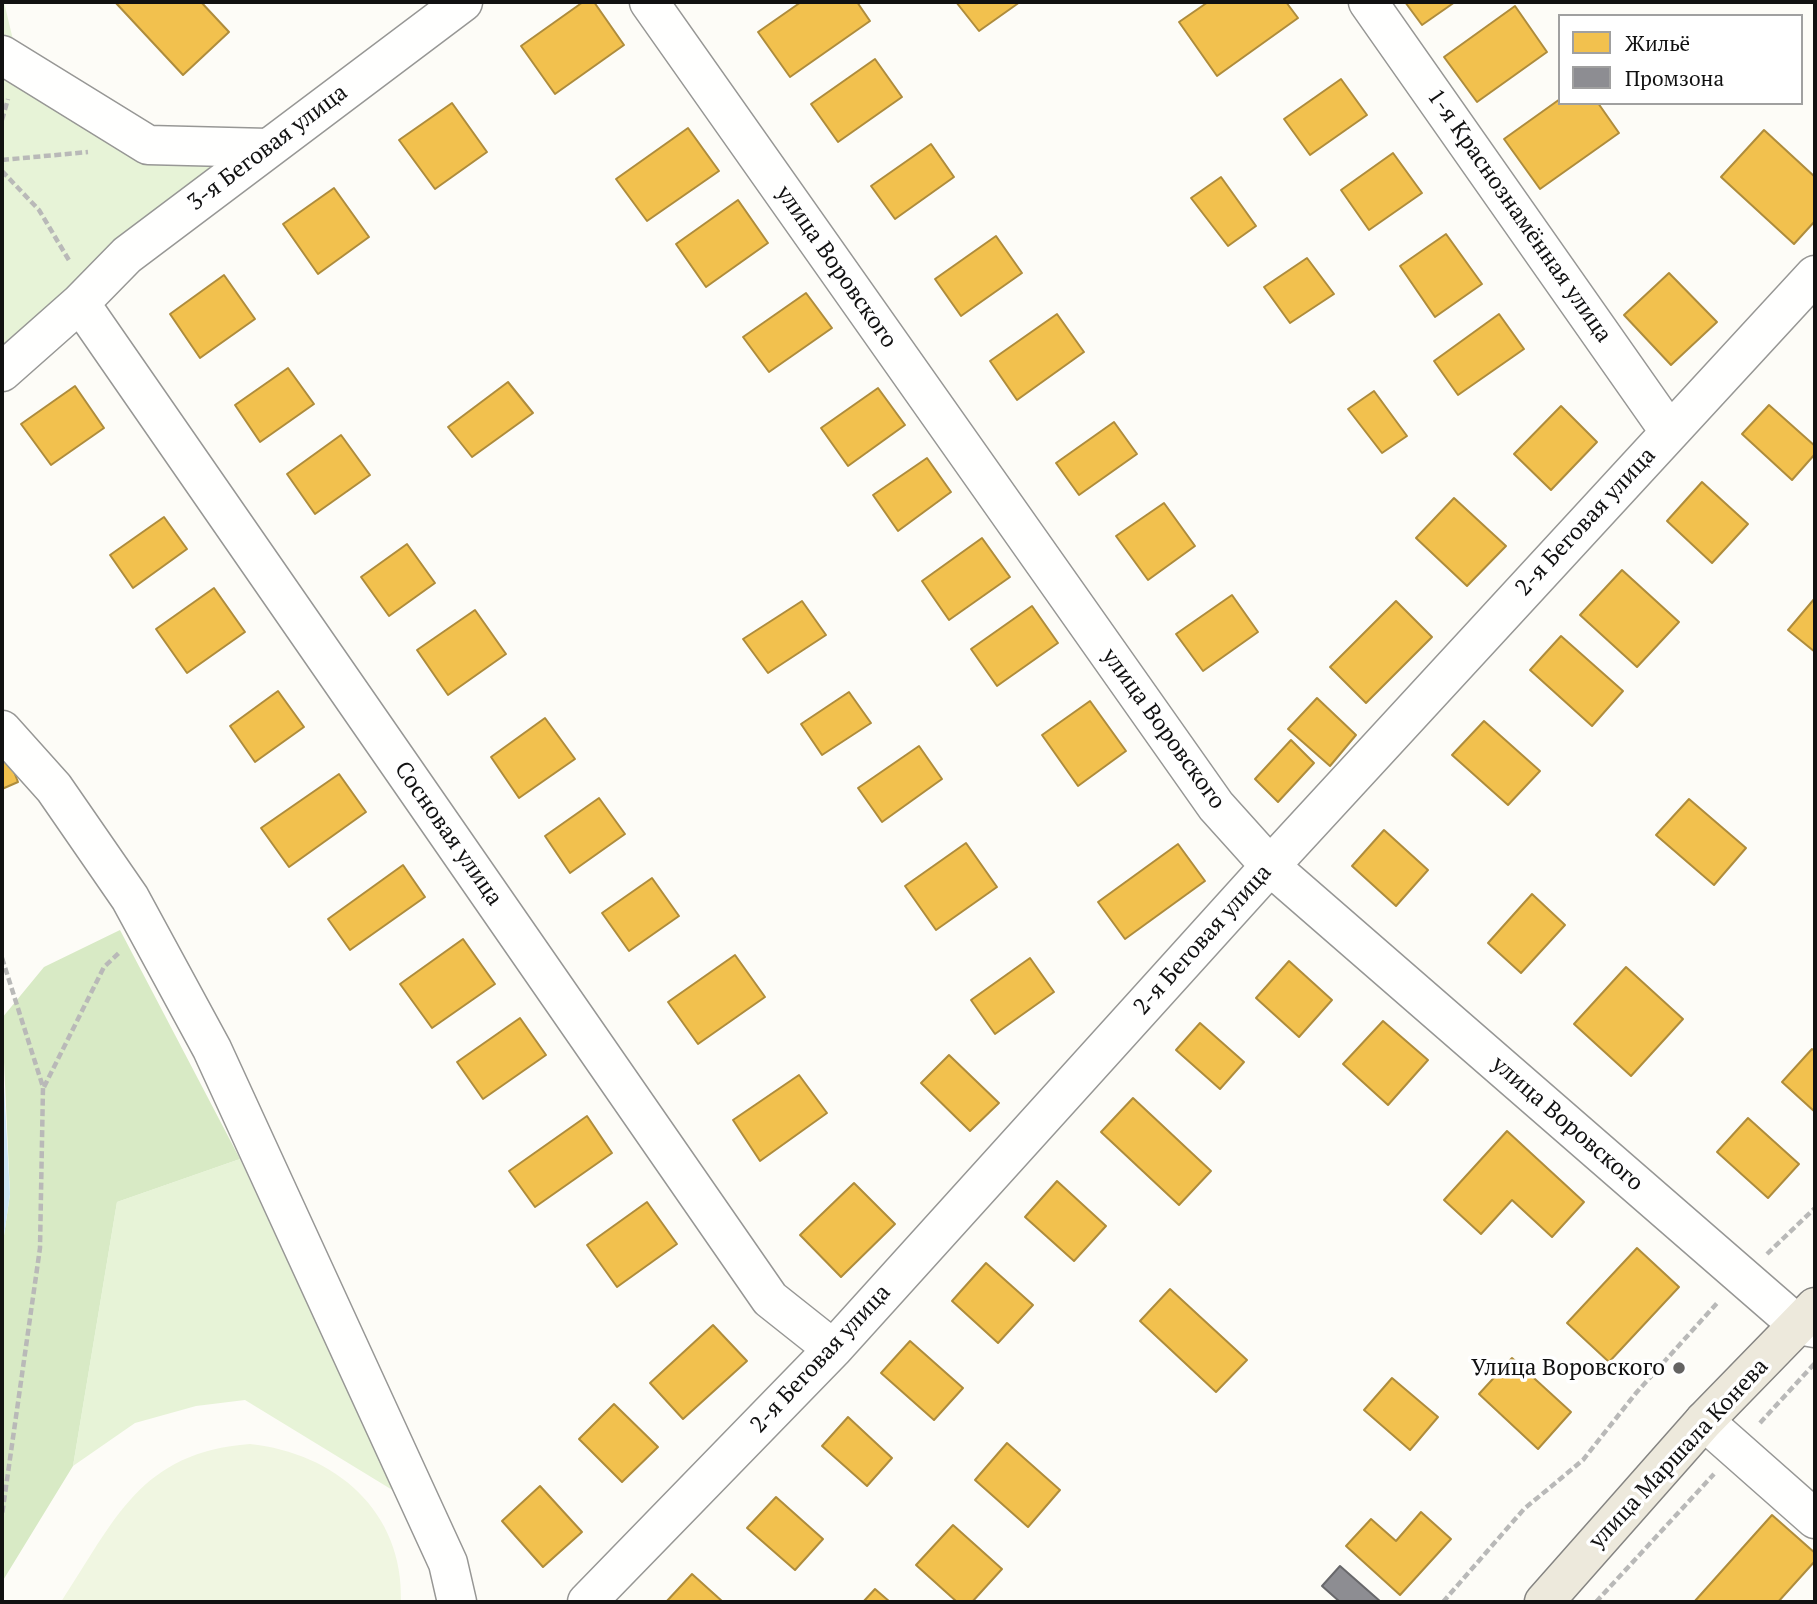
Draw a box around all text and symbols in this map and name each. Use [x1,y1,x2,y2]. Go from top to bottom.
legend [1558,14,1803,105]
text: Жильё [1625,29,1690,57]
text: Промзона [1625,64,1724,92]
street label: 3-я Беговая улица [183,79,353,217]
street label: 1-я Краснознамённая улица [1421,84,1617,348]
street label: улица Воровского [770,180,902,354]
street label: 2-я Беговая улица [1510,442,1662,602]
street label: улица Воровского [1095,643,1231,815]
street label: Сосновая улица [388,757,508,911]
street label: 2-я Беговая улица [1128,859,1278,1021]
street label: улица Воровского [1486,1051,1648,1197]
street label: 2-я Беговая улица [745,1279,897,1439]
street label: улица Маршала Конева [1584,1353,1774,1555]
place label: Улица Воровского [1471,1354,1665,1382]
marker: Улица Воровского [1671,1360,1687,1376]

